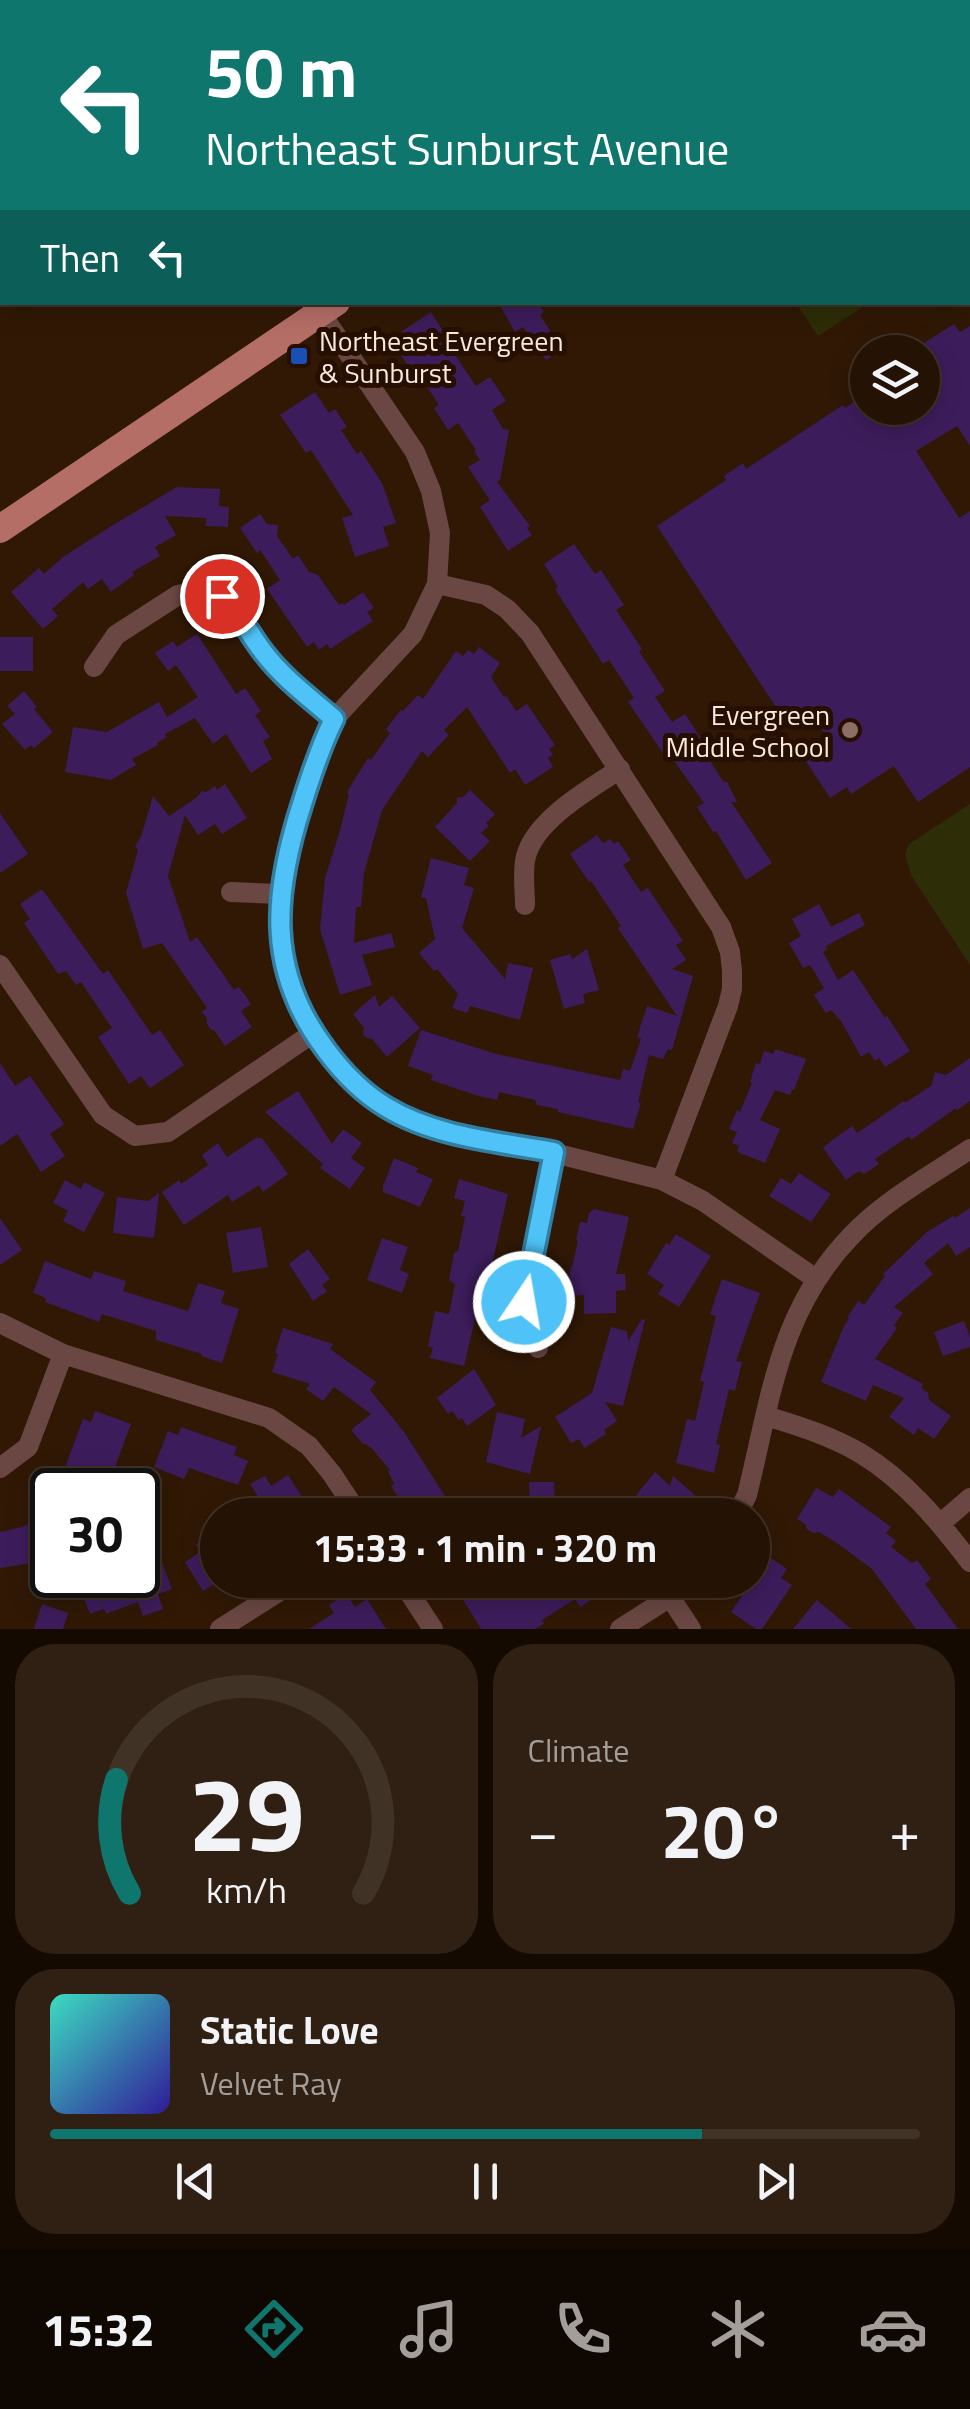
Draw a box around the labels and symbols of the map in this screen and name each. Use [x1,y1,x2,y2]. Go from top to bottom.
place label: Northeast Evergreen & Sunburst [319,319,563,394]
marker: Northeast Evergreen & Sunburst [288,345,310,367]
pin [180,554,265,639]
place label: Evergreen Middle School [665,693,830,768]
marker: Evergreen Middle School [839,719,861,741]
position arrow [472,1250,576,1354]
speed limit sign: 30 [30,1468,160,1598]

